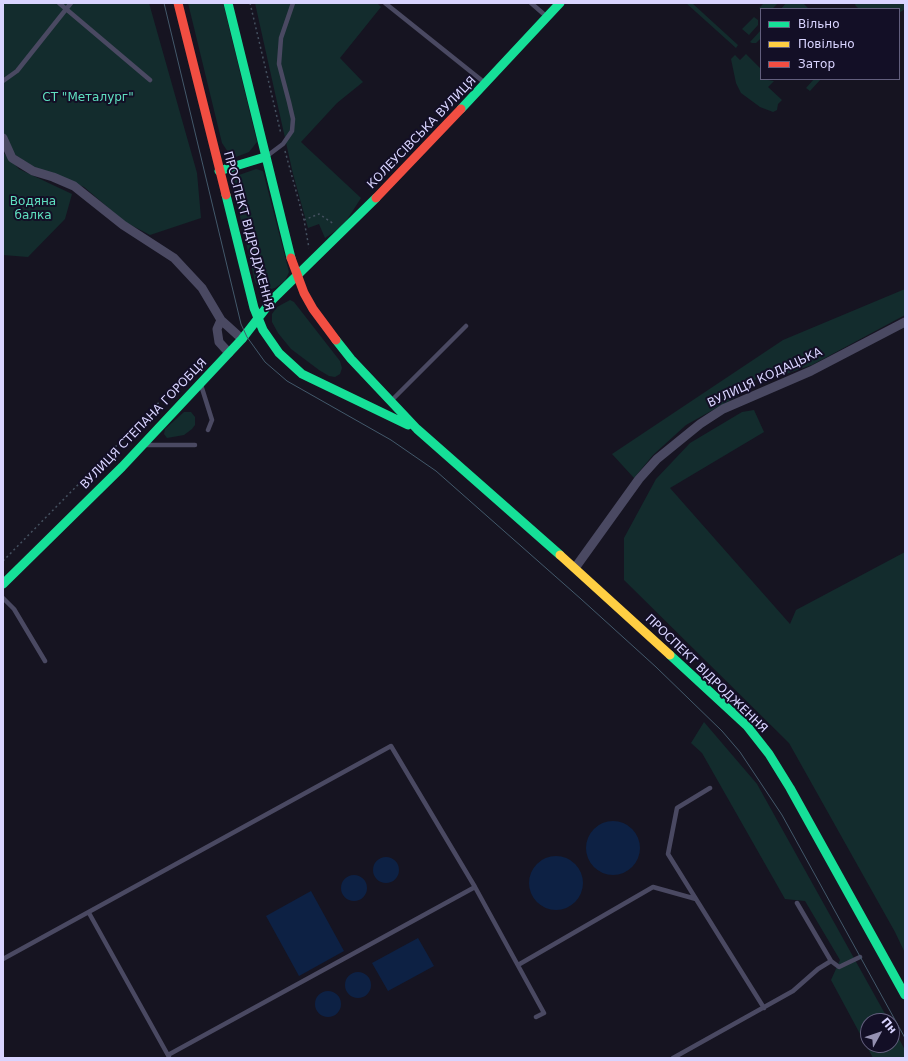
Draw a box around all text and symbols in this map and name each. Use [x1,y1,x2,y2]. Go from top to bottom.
legend [760,8,900,80]
text: Вільно [798,17,840,31]
text: Повільно [798,37,855,51]
text: Затор [798,57,835,71]
street label: КОЛЕУСІВСЬКА ВУЛИЦЯ [365,74,479,192]
park label: СТ "Металург" [42,91,134,105]
street label: ПРОСПЕКТ ВІДРОДЖЕННЯ [220,150,276,312]
park label: Водяна балка [10,195,56,223]
street label: ВУЛИЦЯ КОДАЦЬКА [705,345,825,411]
street label: ВУЛИЦЯ СТЕПАНА ГОРОБЦЯ [78,356,210,492]
street label: ПРОСПЕКТ ВІДРОДЖЕННЯ [642,612,770,736]
north arrow [860,1013,900,1053]
text: Пн [878,1015,899,1036]

